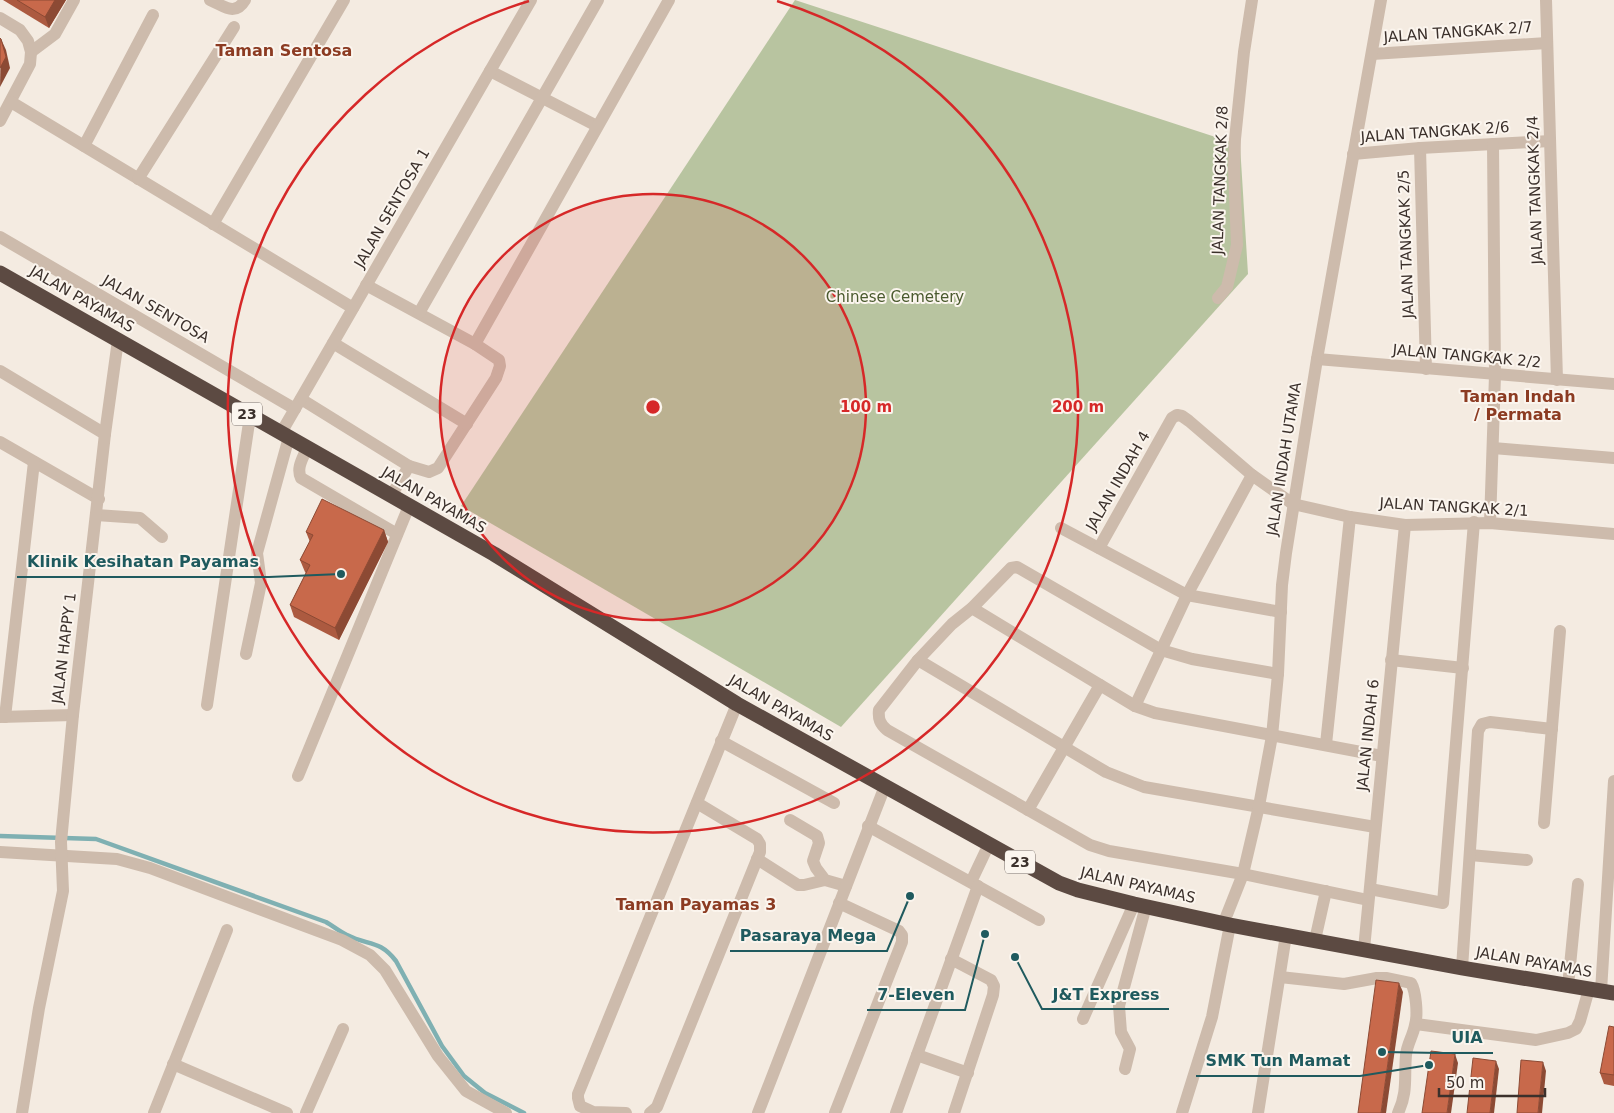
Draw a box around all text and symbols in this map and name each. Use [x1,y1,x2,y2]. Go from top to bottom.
street label: JALAN TANGKAK 2/7 [1382,18,1533,46]
district label: Taman Sentosa [216,41,352,60]
street label: JALAN TANGKAK 2/8 [1208,105,1232,256]
street label: JALAN TANGKAK 2/4 [1523,115,1547,266]
street label: JALAN TANGKAK 2/6 [1359,118,1510,146]
street label: JALAN SENTOSA 1 [350,145,434,272]
street label: JALAN TANGKAK 2/5 [1394,169,1418,320]
street label: JALAN PAYAMAS [26,261,137,336]
street label: JALAN SENTOSA [98,271,213,347]
park label: Chinese Cemetery [826,288,964,306]
street label: JALAN TANGKAK 2/2 [1391,340,1542,371]
street label: JALAN INDAH UTAMA [1263,380,1305,538]
district label: Taman Indah / Permata [1460,387,1576,424]
centre of rings [644,398,662,416]
text: 100 m [840,398,892,416]
text: 200 m [1052,398,1104,416]
road number: 23 [232,402,262,426]
street label: JALAN INDAH 4 [1082,428,1154,535]
street label: JALAN PAYAMAS [378,462,489,537]
street label: JALAN TANGKAK 2/1 [1378,494,1529,520]
callout: Klinik Kesihatan Payamas [17,546,269,577]
text: Klinik Kesihatan Payamas [27,552,259,571]
street label: JALAN HAPPY 1 [48,591,80,706]
street label: JALAN PAYAMAS [725,670,836,745]
street label: JALAN INDAH 6 [1353,678,1383,793]
road number: 23 [1005,850,1035,874]
street label: JALAN PAYAMAS [1078,863,1197,907]
district label: Taman Payamas 3 [616,895,776,914]
callout: Pasaraya Mega [730,920,887,951]
text: Pasaraya Mega [740,926,876,945]
street label: JALAN PAYAMAS [1474,943,1593,981]
callout: J&T Express [1042,978,1169,1009]
callout: 7-Eleven [867,979,965,1010]
text: 7-Eleven [877,985,955,1004]
text: J&T Express [1052,985,1159,1004]
callout: UIA [1441,1022,1493,1053]
text: UIA [1451,1028,1483,1047]
callout: SMK Tun Mamat [1196,1045,1360,1076]
text: SMK Tun Mamat [1206,1051,1351,1070]
scale bar [1439,1066,1545,1098]
text: 50 m [1446,1074,1484,1092]

